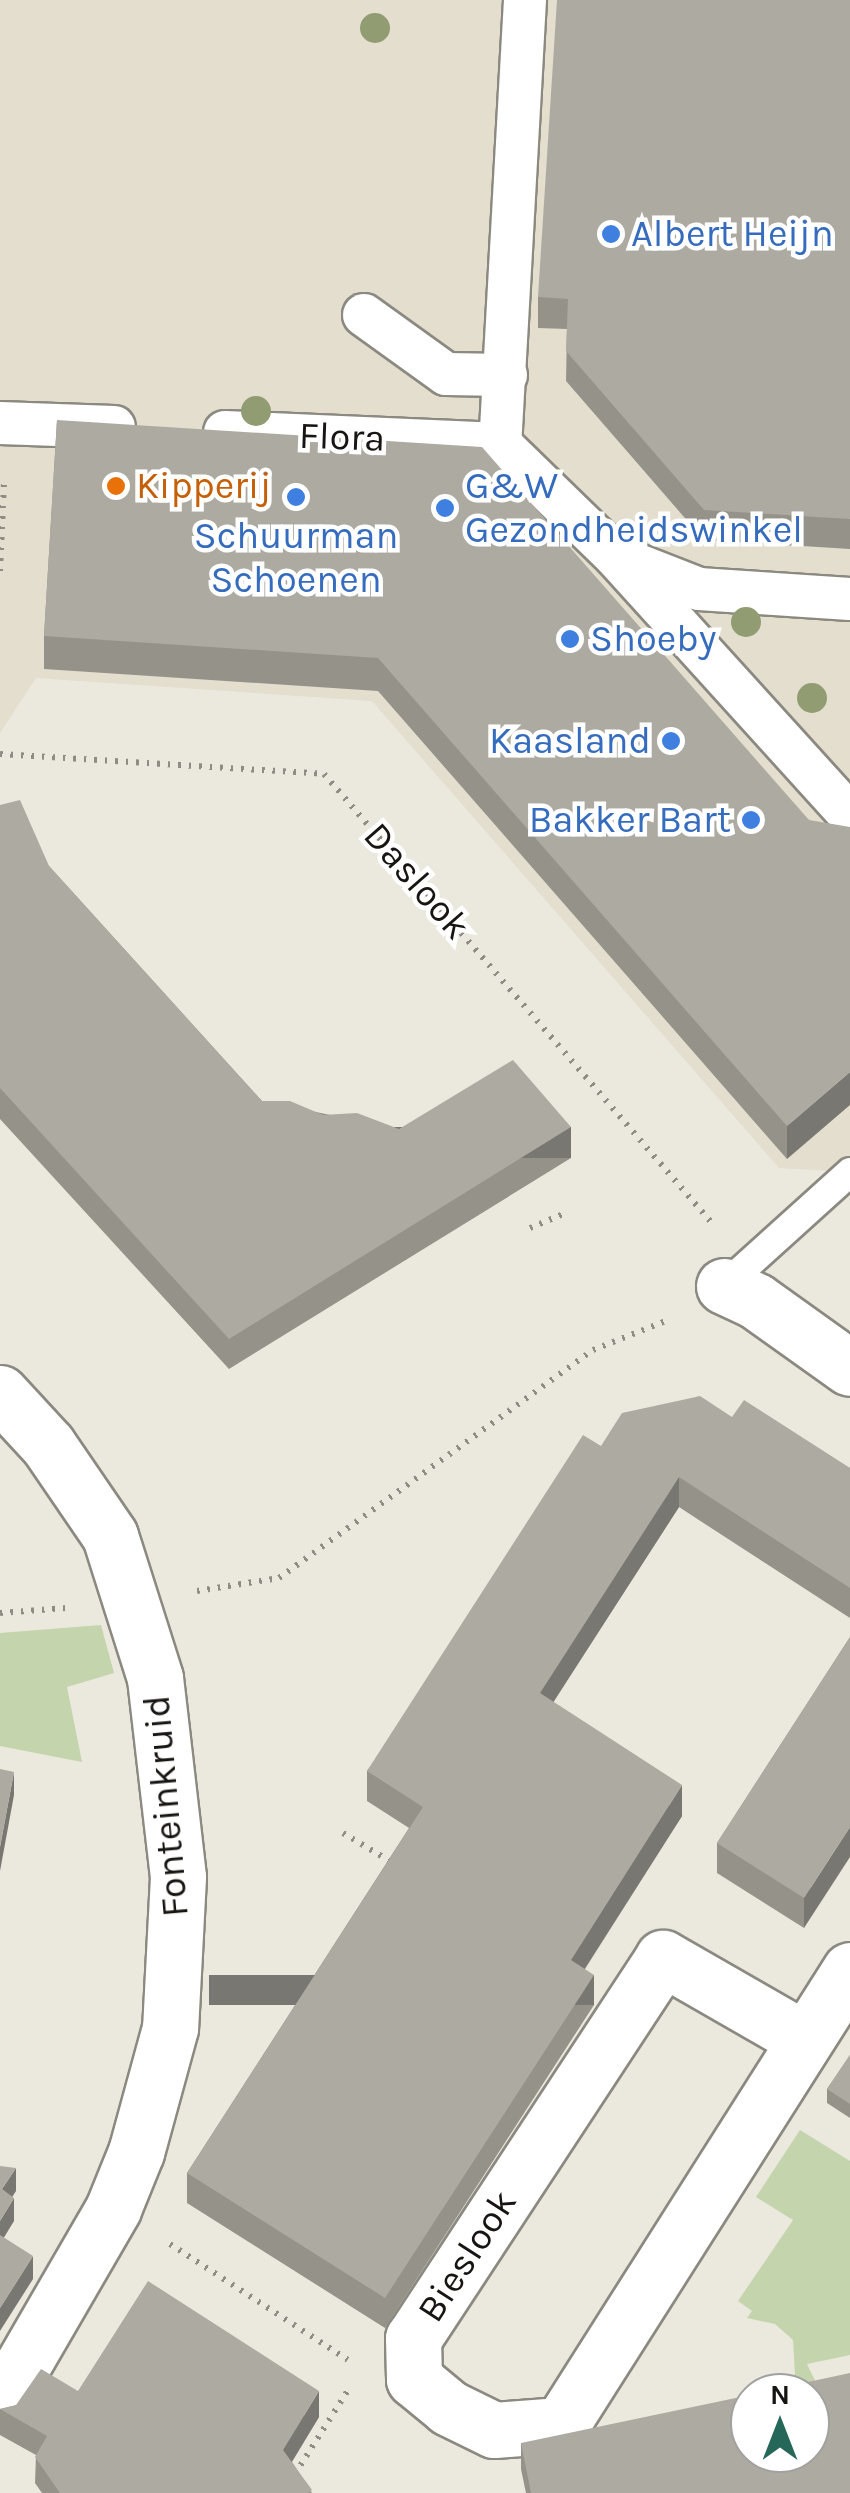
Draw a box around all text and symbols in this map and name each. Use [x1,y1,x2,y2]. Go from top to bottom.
place label: Albert Heijn [631,211,834,257]
marker: Albert Heijn [600,223,622,245]
street label: Flora [298,413,386,461]
place label: Kipperij [136,463,271,509]
place label: G&W Gezondheidswinkel [465,463,803,552]
marker: Kipperij [105,475,127,497]
marker: Schuurman Schoenen [285,486,307,508]
marker: G&W Gezondheidswinkel [434,497,456,519]
place label: Schuurman Schoenen [194,513,398,602]
place label: Shoeby [590,616,716,662]
marker: Shoeby [559,628,581,650]
place label: Kaasland [489,718,651,764]
marker: Kaasland [660,730,682,752]
place label: Bakker Bart [529,797,731,843]
marker: Bakker Bart [740,809,762,831]
street label: Daslook [354,813,480,949]
street label: Fonteinkruid [134,1693,198,1919]
street label: Bieslook [408,2182,526,2330]
north arrow [730,2373,830,2473]
text: N [770,2378,790,2411]

